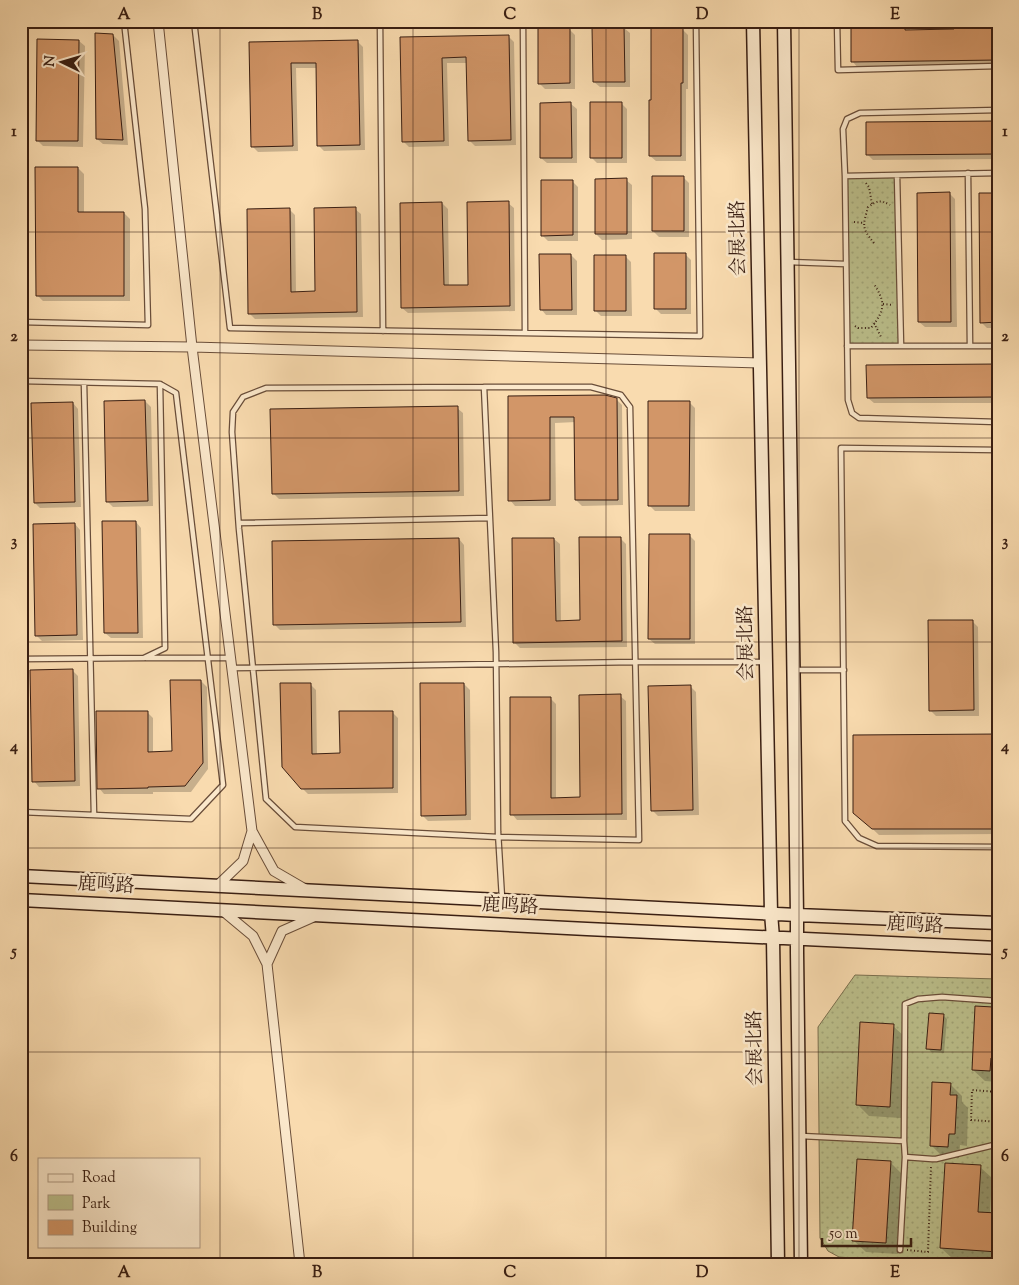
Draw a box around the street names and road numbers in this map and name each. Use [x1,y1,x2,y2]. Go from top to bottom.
street label: 会展北路 [725,200,753,276]
street label: 会展北路 [733,605,761,681]
street label: 鹿鸣路 [77,871,135,901]
street label: 鹿鸣路 [481,892,539,922]
street label: 鹿鸣路 [886,911,944,941]
street label: 会展北路 [742,1010,770,1086]

